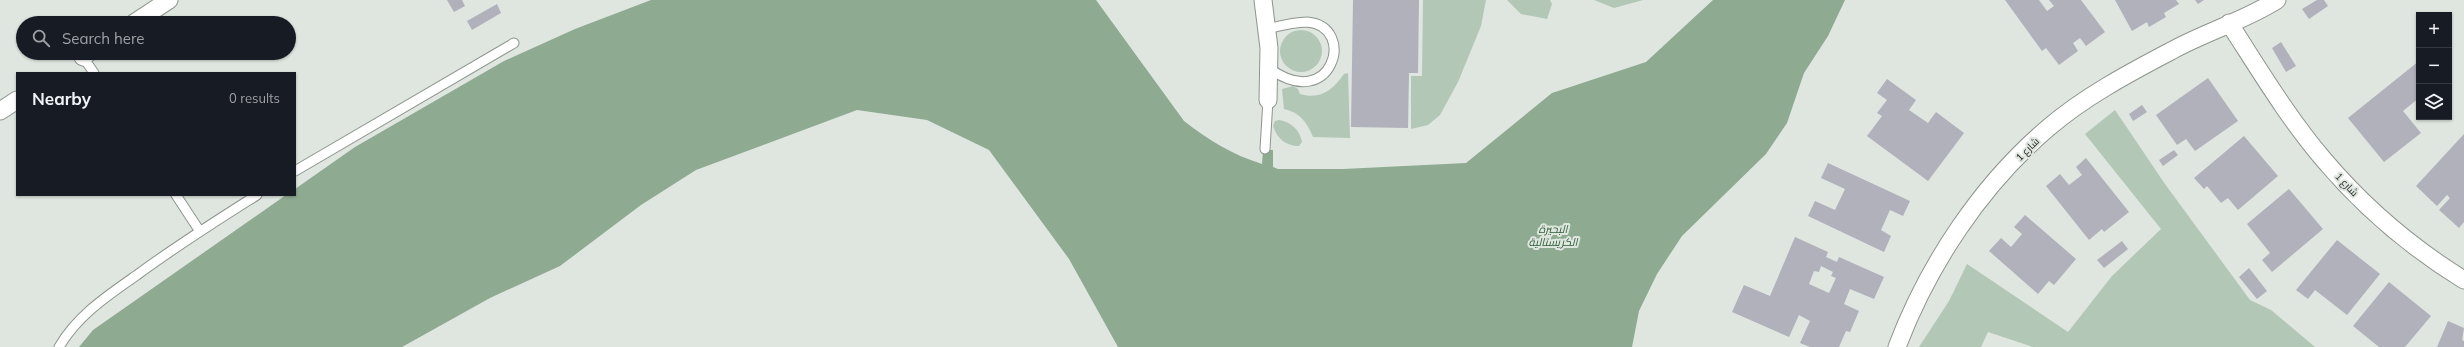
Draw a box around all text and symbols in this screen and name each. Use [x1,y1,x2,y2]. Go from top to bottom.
map controls [2416,12,2452,120]
button: + [2416,12,2452,48]
search box [16,16,296,60]
icon: search [30,27,52,49]
text: Search here [62,29,144,48]
button: − [2416,48,2452,84]
button: layers [2416,84,2452,120]
text: Nearby [32,88,91,109]
text: 0 results [229,90,280,106]
street label: شارع 1 [2013,135,2042,164]
street label: شارع 1 [2332,170,2361,199]
water label: البحيرة الكريستالية [1529,222,1578,249]

